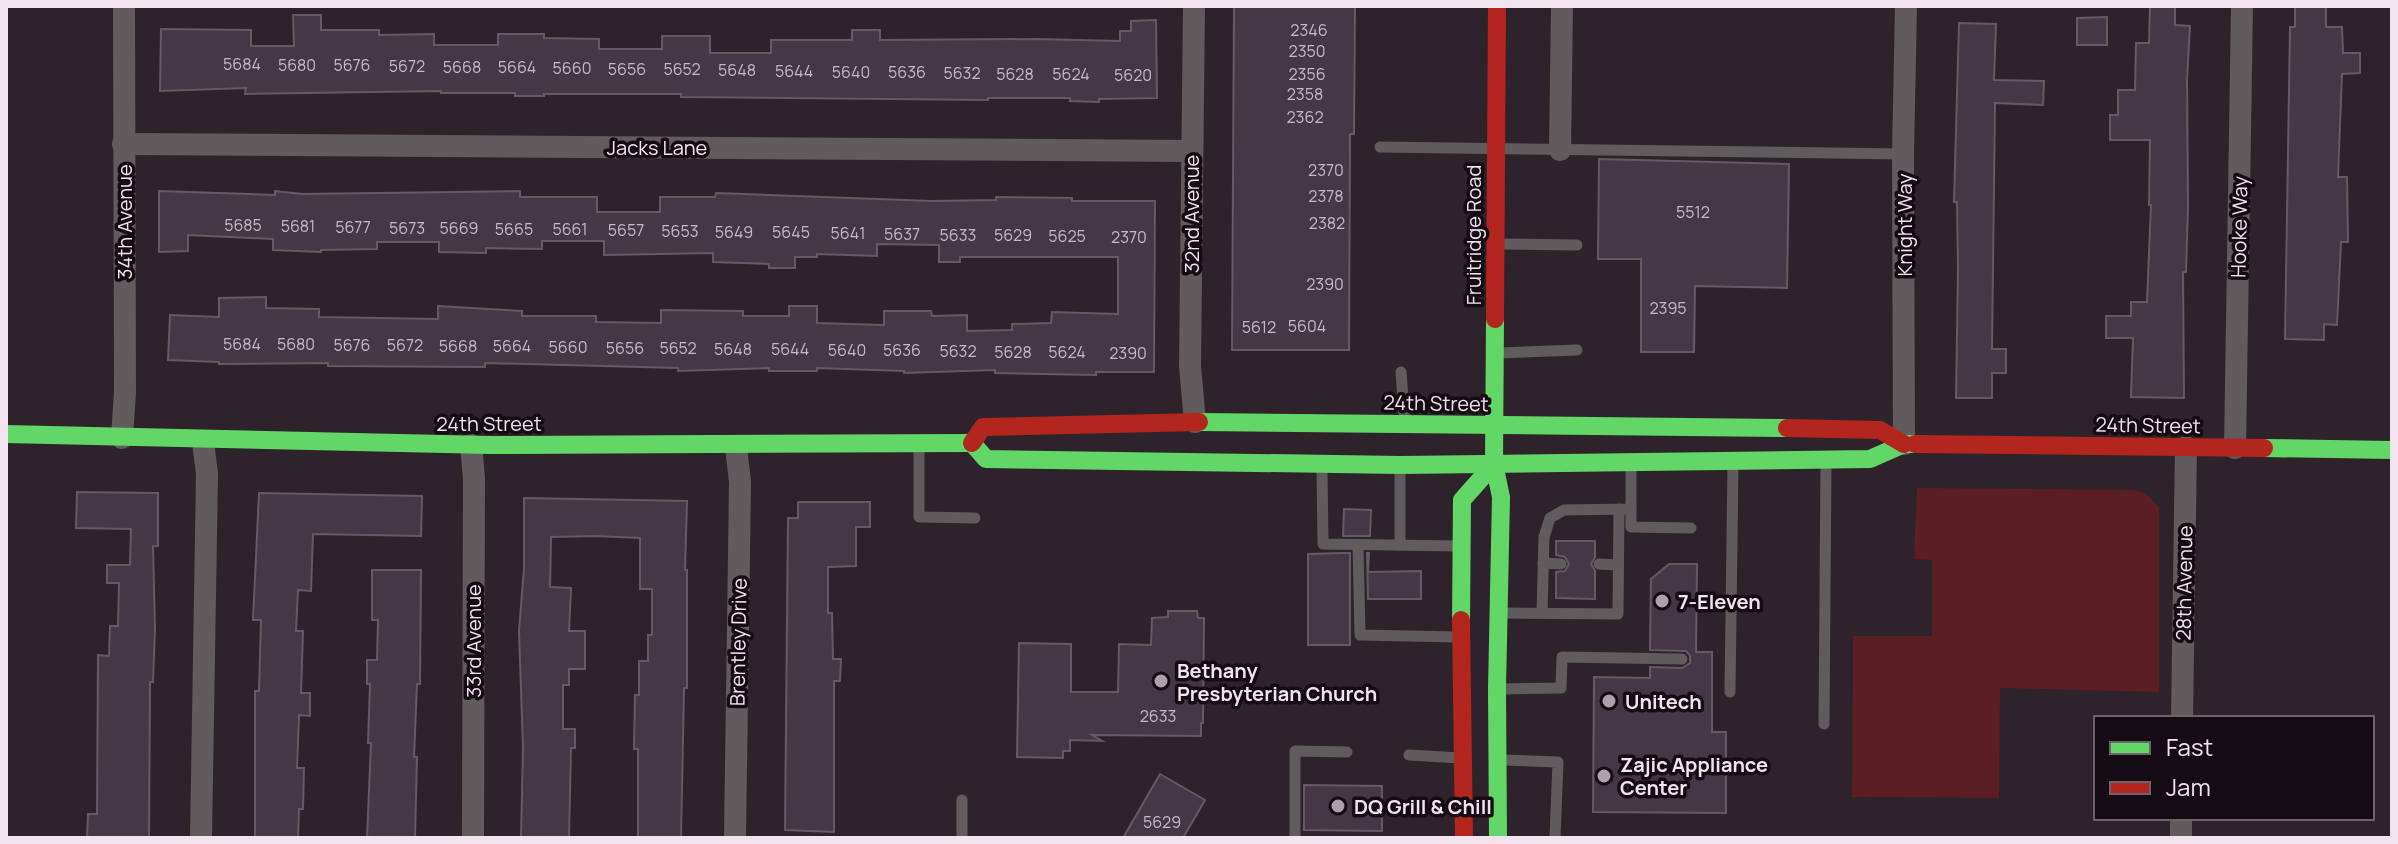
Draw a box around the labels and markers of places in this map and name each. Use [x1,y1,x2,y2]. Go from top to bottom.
place label: 7-Eleven [1678,588,1761,615]
marker: 7-Eleven [1653,592,1671,610]
place label: Bethany Presbyterian Church [1177,657,1377,707]
marker: Bethany Presbyterian Church [1152,672,1170,690]
place label: Unitech [1625,688,1702,715]
marker: Unitech [1600,692,1618,710]
place label: Zajic Appliance Center [1620,751,1768,801]
marker: Zajic Appliance Center [1595,767,1613,785]
place label: DQ Grill & Chill [1354,793,1492,820]
marker: DQ Grill & Chill [1329,797,1347,815]

